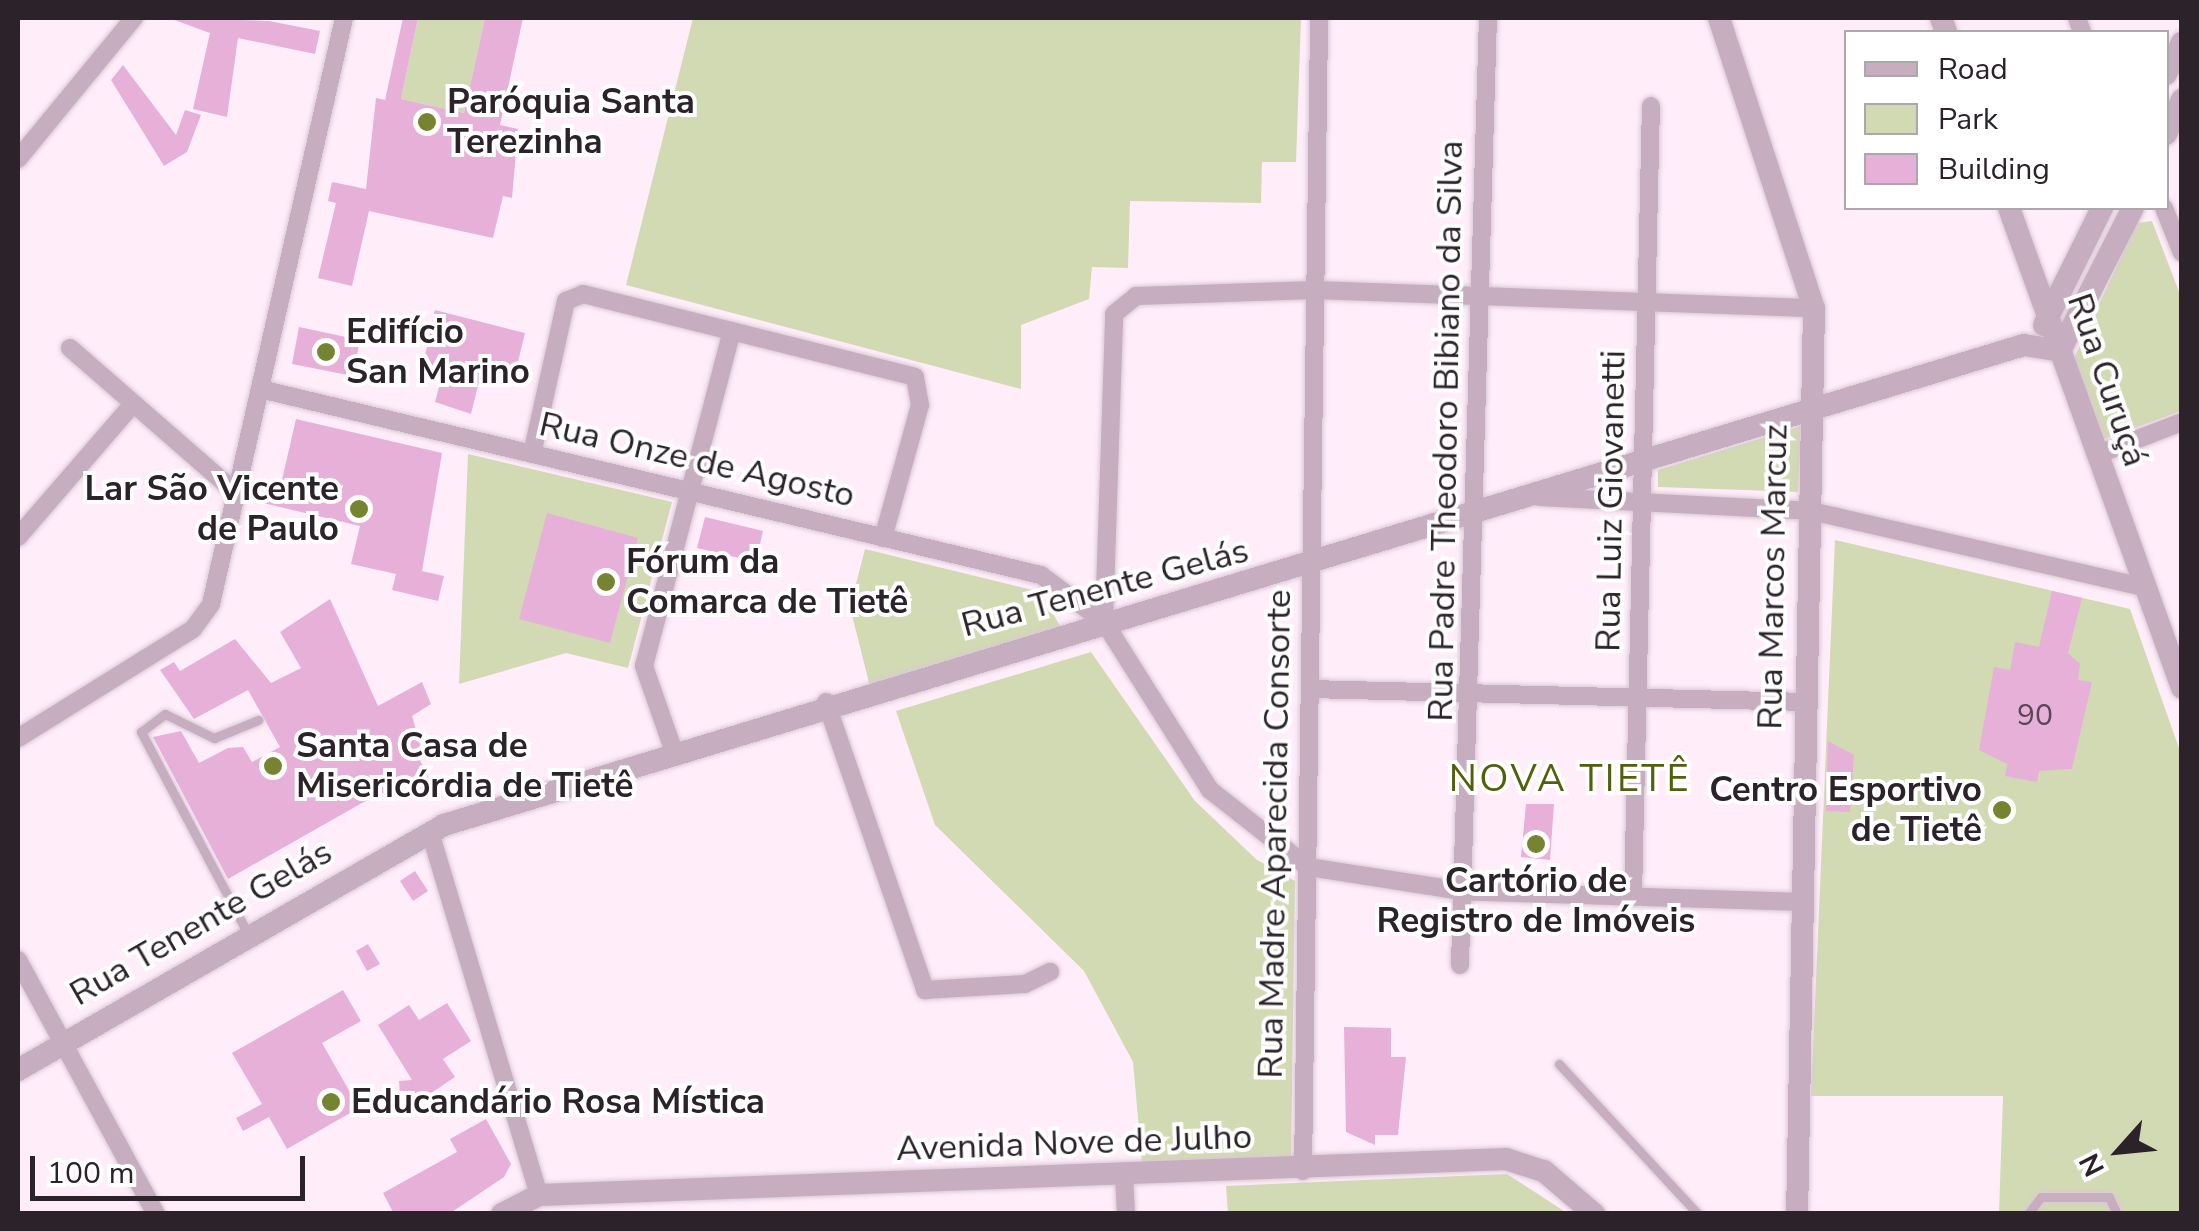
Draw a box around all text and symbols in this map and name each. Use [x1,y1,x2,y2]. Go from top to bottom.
legend [1844,30,2169,210]
text: Road [1938,49,2008,90]
place label: Paróquia Santa Terezinha [447,81,695,163]
text: Park [1938,99,1998,140]
marker: Paróquia Santa Terezinha [416,111,438,133]
street label: Rua Padre Theodoro Bibiano da Silva [1420,140,1472,722]
text: Building [1938,149,2050,190]
street label: Rua Curuçá [2058,288,2156,472]
place label: Edifício San Marino [346,311,530,393]
marker: Edifício San Marino [315,341,337,363]
street label: Rua Luiz Giovanetti [1587,350,1635,652]
street label: Rua Onze de Agosto [535,403,859,517]
street label: Rua Marcos Marcuz [1749,424,1797,730]
place label: Lar São Vicente de Paulo [84,468,339,550]
marker: Lar São Vicente de Paulo [348,498,370,520]
street label: Rua Tenente Gelás [957,529,1253,647]
place label: Fórum da Comarca de Tietê [626,541,908,623]
marker: Fórum da Comarca de Tietê [595,571,617,593]
street label: Rua Madre Aparecida Consorte [1250,589,1300,1079]
house number: 90 [2017,698,2053,734]
place label: Santa Casa de Misericórdia de Tietê [296,725,634,807]
marker: Santa Casa de Misericórdia de Tietê [260,753,286,779]
district label: NOVA TIETÊ [1449,756,1691,802]
place label: Centro Esportivo de Tietê [1709,769,1982,851]
marker: Centro Esportivo de Tietê [1991,799,2013,821]
street label: Rua Tenente Gelás [63,831,339,1015]
marker: Cartório de Registro de Imóveis [1525,833,1547,855]
place label: Cartório de Registro de Imóveis [1377,860,1695,942]
place label: Educandário Rosa Mística [351,1081,765,1123]
marker: Educandário Rosa Mística [320,1091,342,1113]
north arrow [2069,1101,2169,1201]
street label: Avenida Nove de Julho [895,1116,1253,1170]
scale bar [35,1136,310,1198]
text: N [2071,1147,2114,1183]
text: 100 m [47,1153,134,1194]

